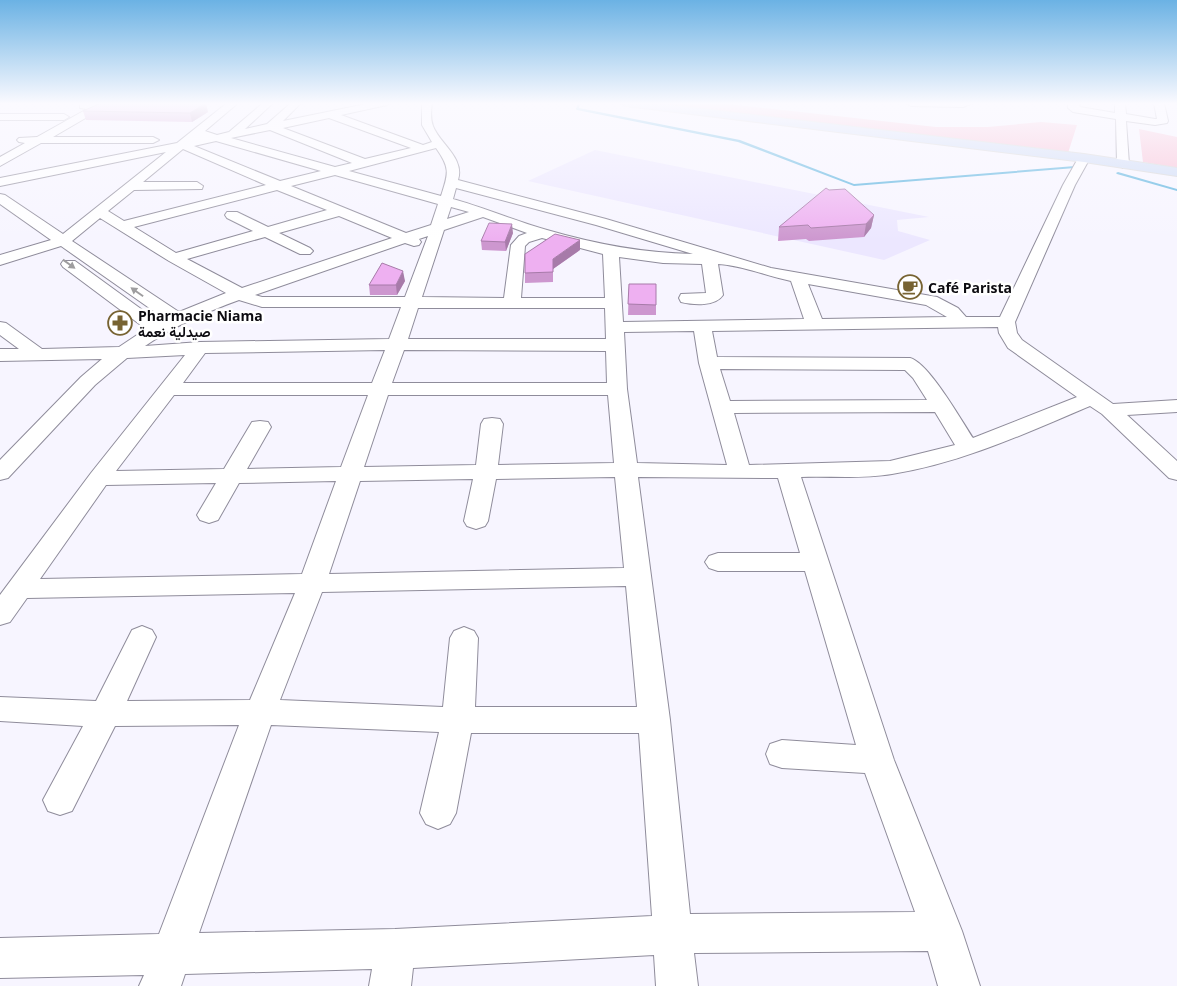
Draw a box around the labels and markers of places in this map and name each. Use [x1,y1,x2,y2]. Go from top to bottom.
cafe icon: Café Parista [897,274,923,300]
place label: Café Parista [928,278,1012,297]
place label: Pharmacie Niama صيدلية نعمة [138,306,263,341]
pharmacy icon: Pharmacie Niama صيدلية نعمة [107,310,133,336]

